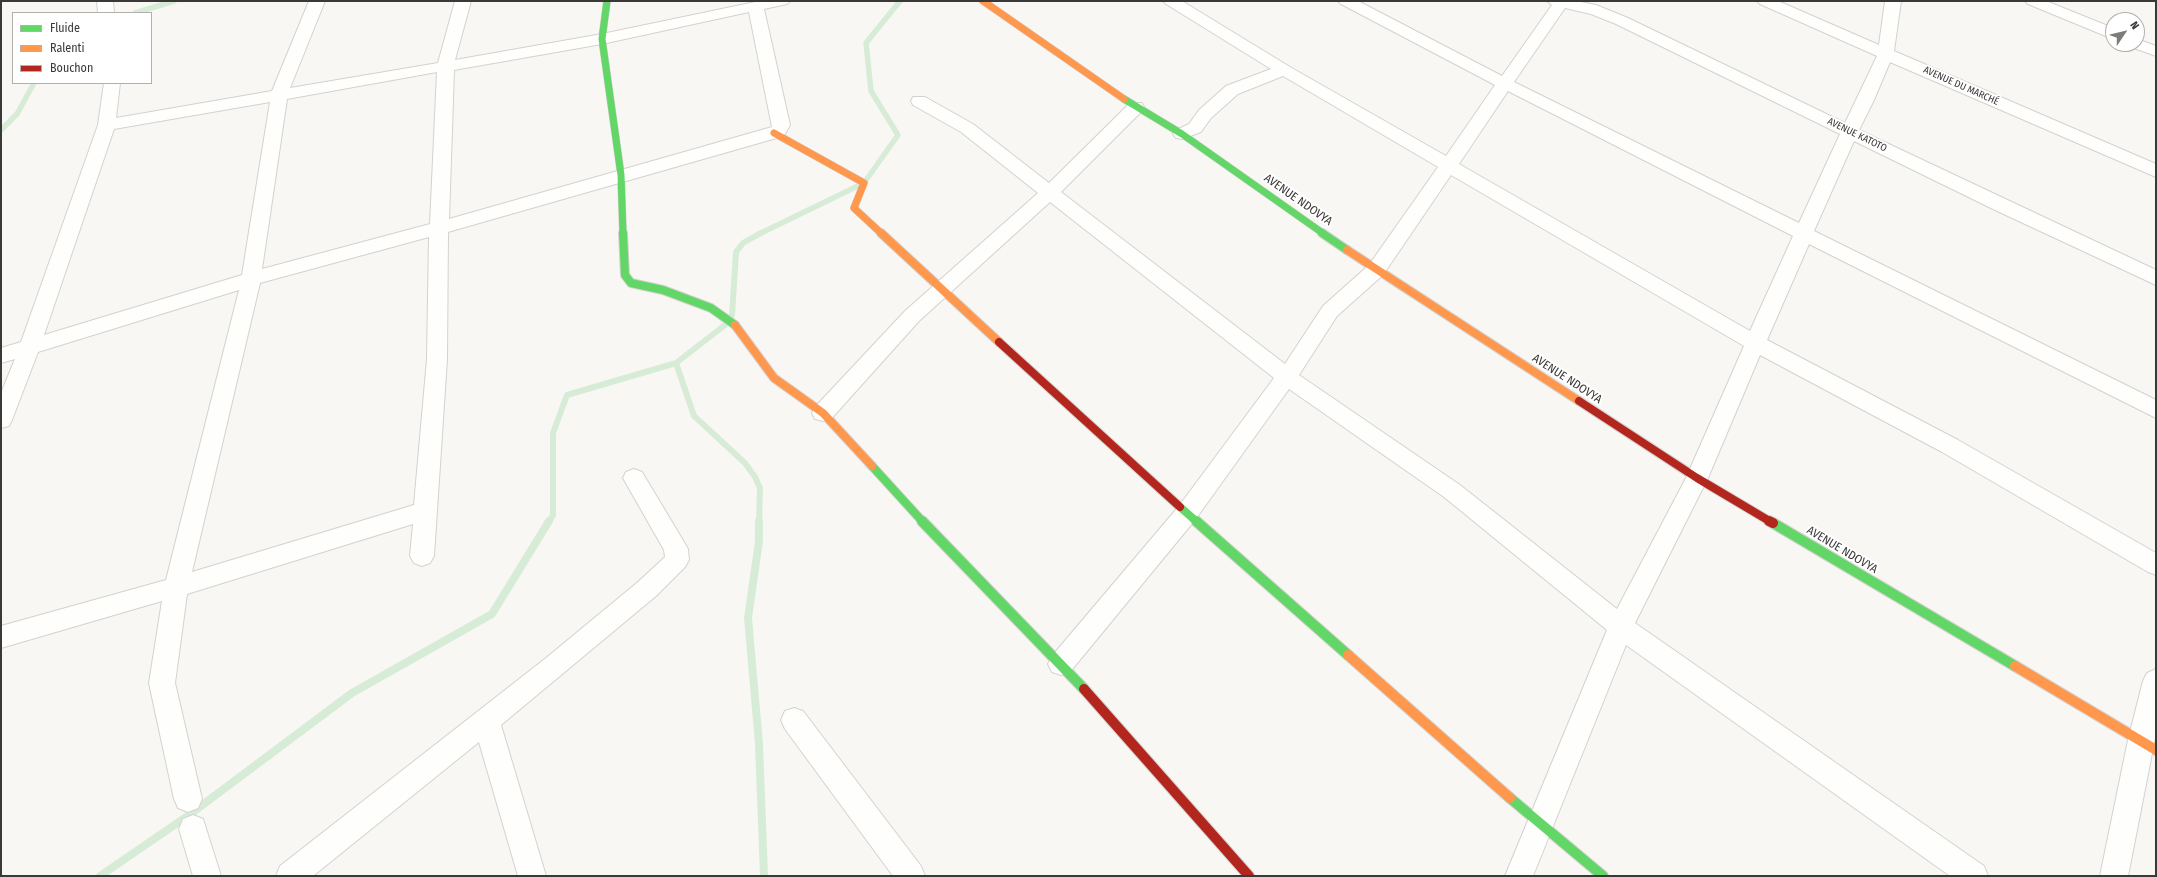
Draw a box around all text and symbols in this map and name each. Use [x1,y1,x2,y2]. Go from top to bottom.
legend [12,12,152,84]
north arrow [2105,12,2145,52]
text: N [2127,19,2142,32]
text: Fluide [50,21,80,35]
text: Ralenti [50,41,85,55]
text: Bouchon [50,61,93,75]
street label: AVENUE DU MARCHÉ [1921,64,2001,108]
street label: AVENUE KATOTO [1825,115,1889,155]
street label: AVENUE NDOVYA [1261,171,1335,229]
street label: AVENUE NDOVYA [1529,351,1605,407]
street label: AVENUE NDOVYA [1804,523,1880,577]

